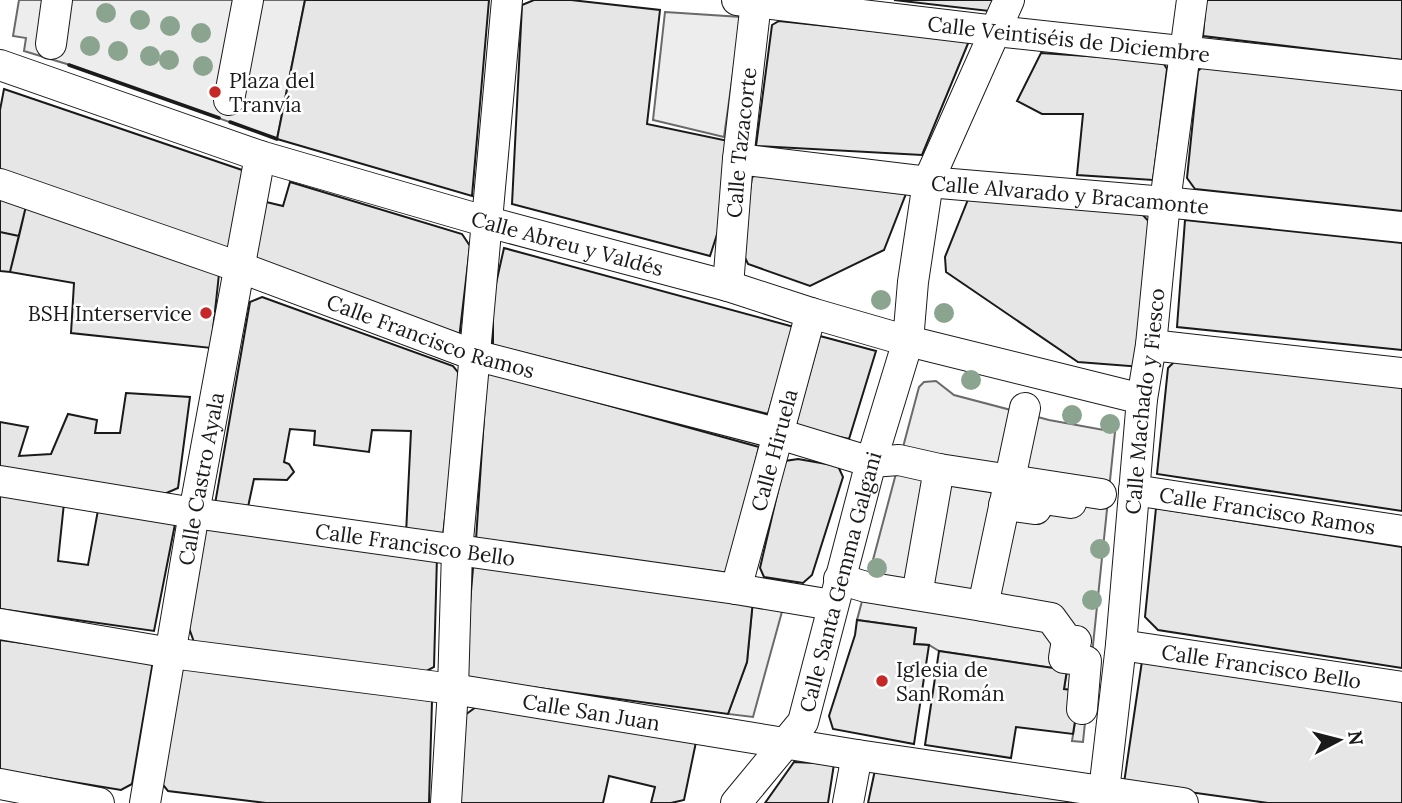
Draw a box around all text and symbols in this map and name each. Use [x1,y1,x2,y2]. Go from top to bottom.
street label: Calle Veintiséis de Diciembre [926,9,1211,68]
street label: Calle Tazacorte [720,66,762,219]
place label: Plaza del Tranvía [229,67,315,118]
marker: Plaza del Tranvía [207,84,223,100]
street label: Calle Alvarado y Bracamonte [930,169,1210,220]
street label: Calle Abreu y Valdés [468,204,666,282]
street label: Calle Machado y Fiesco [1119,287,1170,515]
street label: Calle Francisco Ramos [323,288,538,384]
place label: BSH Interservice [28,300,192,327]
marker: BSH Interservice [198,305,214,321]
street label: Calle Hiruela [744,386,803,514]
street label: Calle Castro Ayala [172,390,230,567]
street label: Calle Santa Gemma Galgani [793,448,887,715]
street label: Calle Francisco Ramos [1157,481,1377,540]
street label: Calle Francisco Bello [313,517,517,571]
street label: Calle Francisco Bello [1160,638,1363,694]
place label: Iglesia de San Román [896,656,1005,707]
marker: Iglesia de San Román [874,673,890,689]
street label: Calle San Juan [521,687,662,736]
north arrow [1304,705,1374,775]
text: N [1343,729,1369,747]

